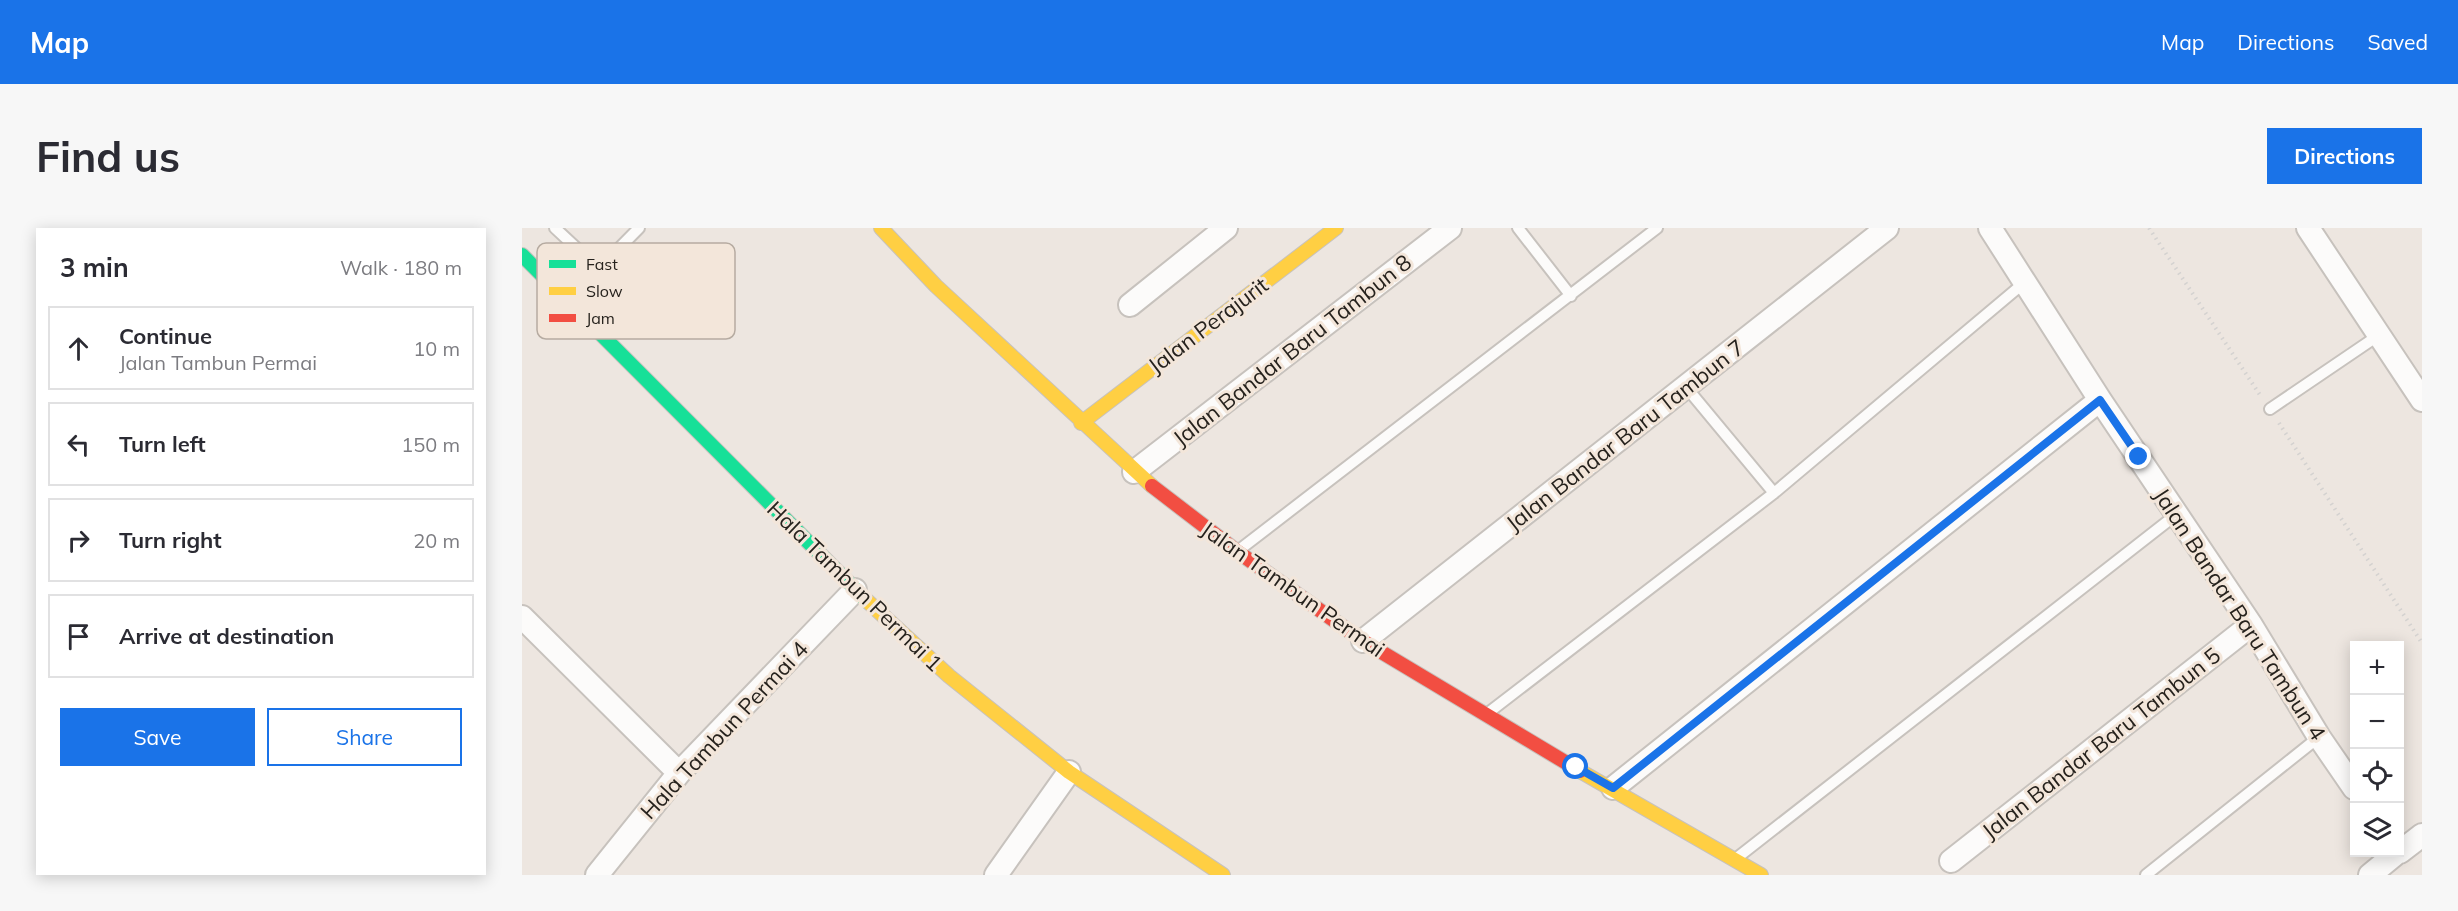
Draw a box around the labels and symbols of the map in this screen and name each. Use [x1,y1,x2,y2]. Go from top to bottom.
legend [537,243,735,339]
street label: Jalan Bandar Baru Tambun 8 [1167,248,1417,452]
text: Fast [586,254,618,274]
street label: Jalan Perajurit [1142,271,1274,379]
text: Slow [586,281,623,301]
text: Jam [586,308,615,328]
street label: Jalan Bandar Baru Tambun 7 [1500,333,1750,537]
route end [2125,443,2151,469]
street label: Jalan Bandar Baru Tambun 4 [2148,483,2332,745]
street label: Hala Tambun Permai 1 [761,495,949,677]
street label: Jalan Tambun Permai [1196,515,1390,663]
street label: Hala Tambun Permai 4 [634,635,814,825]
street label: Jalan Bandar Baru Tambun 5 [1976,641,2226,845]
route start [1562,753,1588,779]

